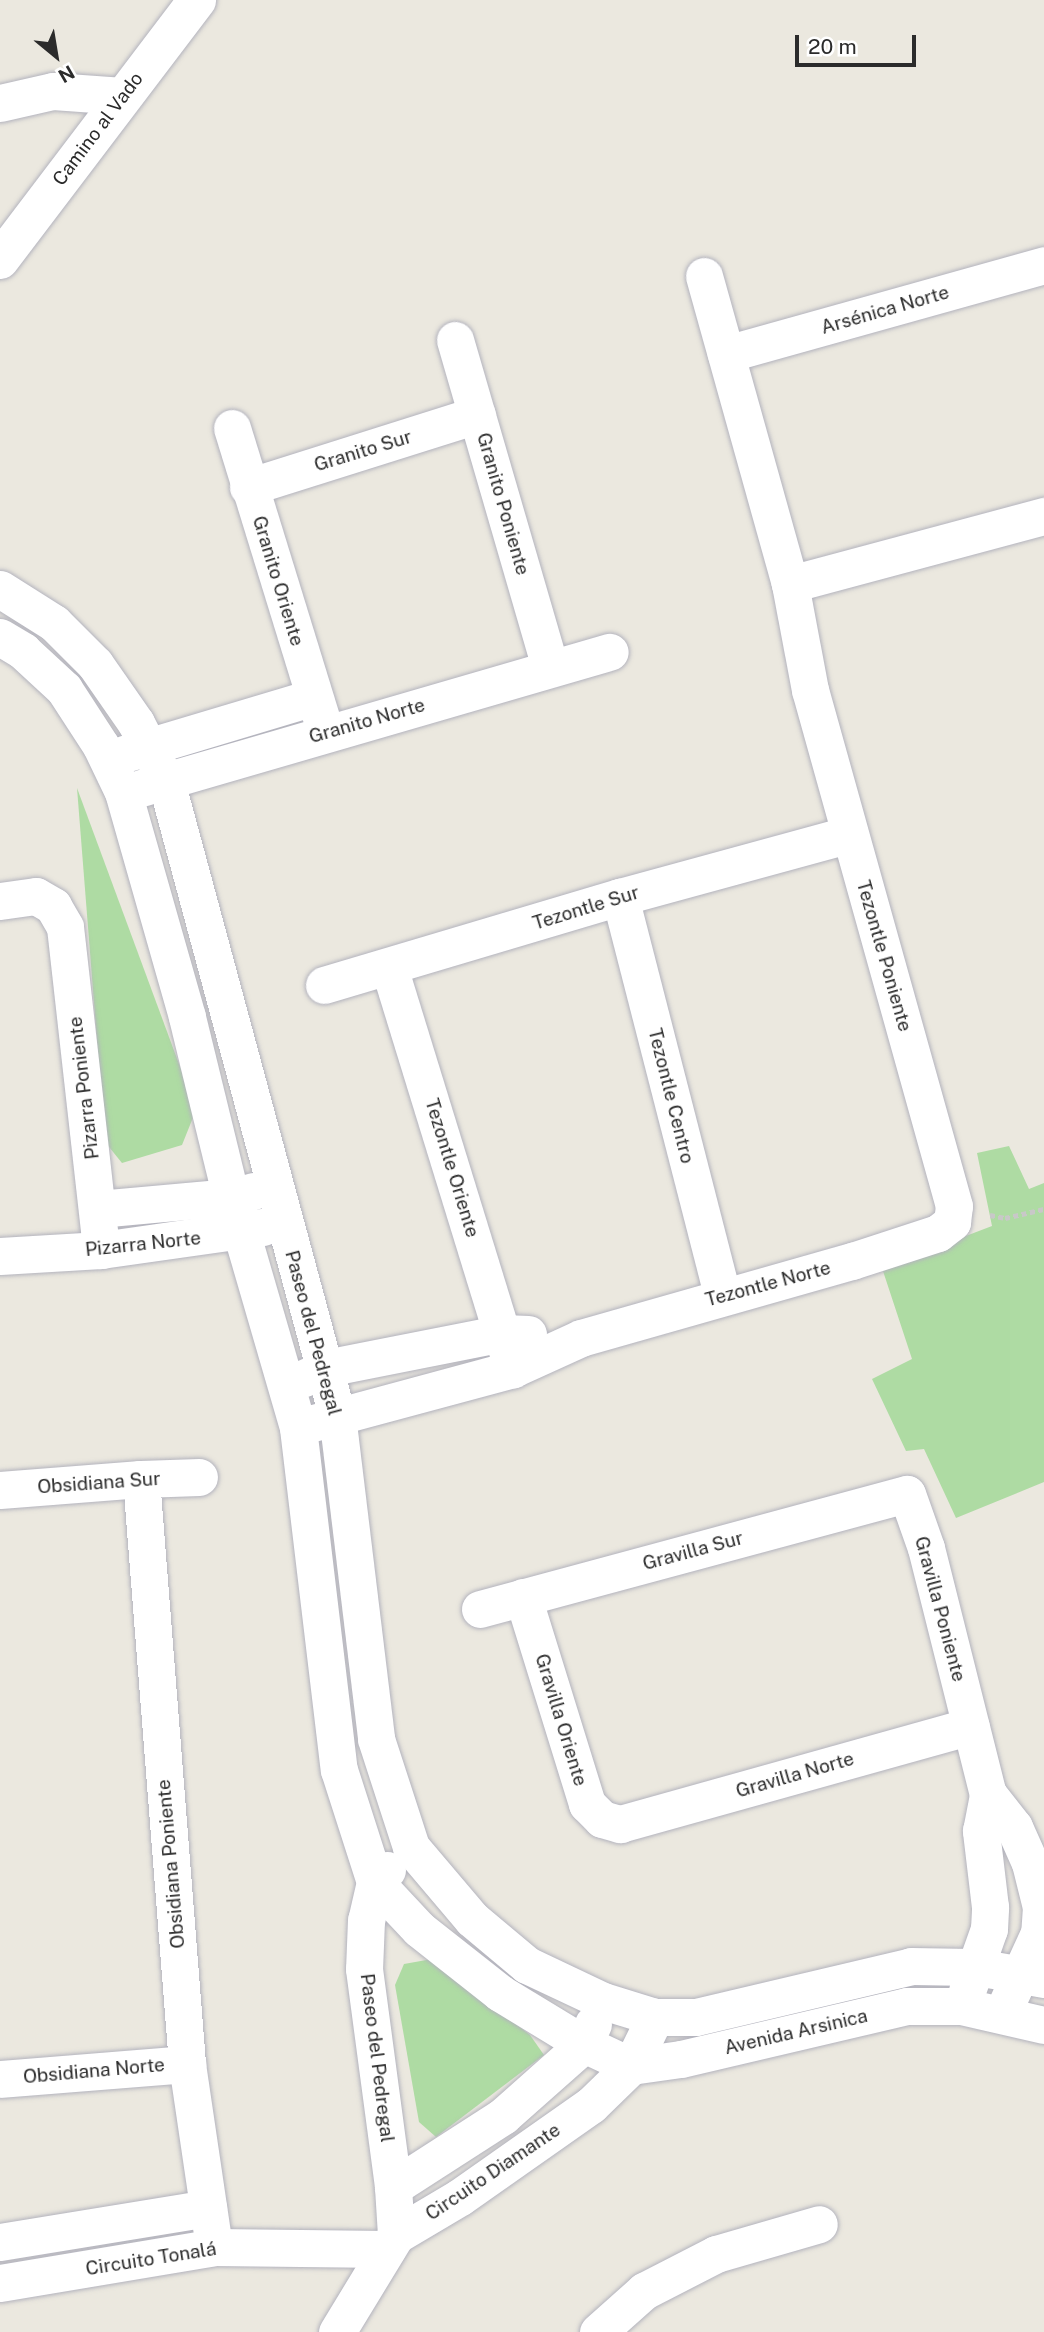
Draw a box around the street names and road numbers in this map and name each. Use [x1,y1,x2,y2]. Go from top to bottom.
street label: Camino al Vado [48,68,148,190]
street label: Arsénica Norte [818,281,952,339]
street label: Granito Sur [311,425,415,477]
street label: Granito Poniente [472,430,534,578]
street label: Granito Oriente [247,513,309,649]
street label: Granito Norte [306,694,428,748]
street label: Tezontle Poniente [851,878,917,1034]
street label: Tezontle Sur [530,881,642,935]
street label: Pizarra Poniente [64,1015,104,1161]
street label: Tezontle Centro [643,1026,699,1166]
street label: Tezontle Oriente [420,1096,484,1240]
street label: Pizarra Norte [84,1227,202,1261]
street label: Paseo del Pedregal [280,1248,346,1418]
street label: Tezontle Norte [703,1256,833,1312]
street label: Obsidiana Sur [37,1467,161,1499]
street label: Gravilla Sur [640,1527,746,1575]
street label: Gravilla Poniente [910,1534,970,1684]
street label: Gravilla Oriente [530,1651,592,1789]
street label: Gravilla Norte [733,1747,857,1803]
street label: Obsidiana Poniente [152,1778,190,1950]
street label: Paseo del Pedregal [355,1972,399,2144]
street label: Avenida Arsinica [722,2004,870,2060]
street label: Obsidiana Norte [22,2053,166,2089]
street label: Circuito Diamante [421,2118,565,2226]
street label: Circuito Tonalá [84,2237,218,2281]

